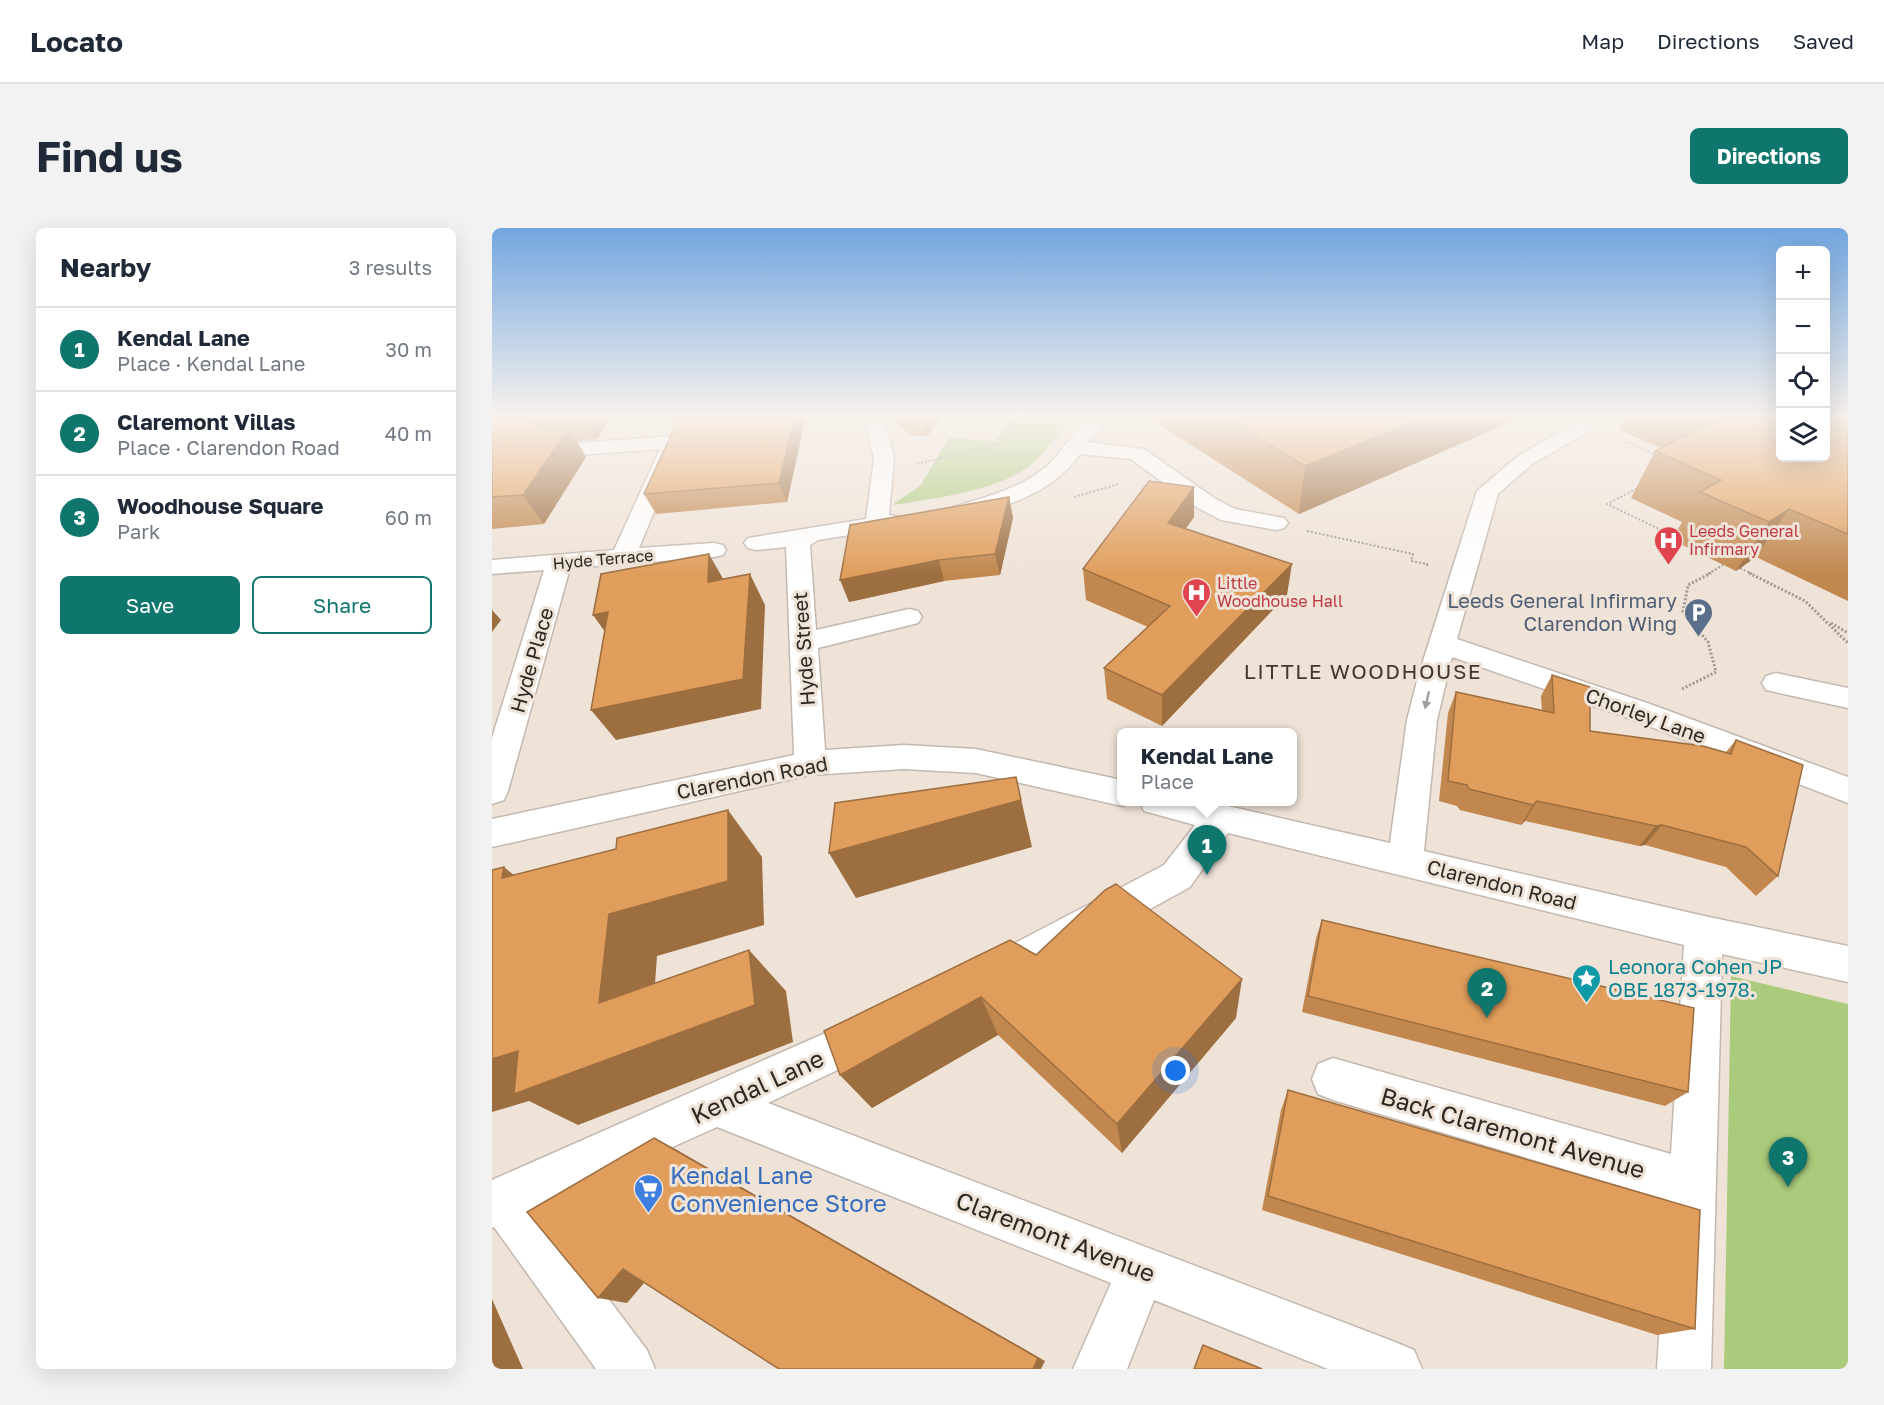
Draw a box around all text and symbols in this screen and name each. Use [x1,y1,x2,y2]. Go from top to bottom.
text: Locato [30,25,123,58]
text: Map [1581,28,1624,54]
text: Directions [1657,28,1760,54]
text: Saved [1793,28,1854,54]
button: Directions [1690,128,1848,184]
text: Find us [36,131,183,181]
map controls [1776,246,1830,462]
button: + [1776,246,1830,300]
text: Nearby [60,252,151,283]
text: 3 results [349,255,432,279]
button: − [1776,300,1830,354]
text: Kendal Lane [117,324,250,351]
text: 1 [74,337,85,361]
text: 30 m [385,337,432,361]
text: Place · Kendal Lane [117,351,305,375]
button: locate [1776,354,1830,408]
text: Claremont Villas [117,408,296,435]
button: layers [1776,408,1830,462]
text: 2 [73,421,86,445]
text: 40 m [385,421,432,445]
text: Place · Clarendon Road [117,435,340,459]
text: Woodhouse Square [117,492,324,519]
text: 3 [73,505,86,529]
text: 60 m [385,505,432,529]
text: Park [117,519,160,543]
place label: Leeds General Infirmary [1689,521,1799,559]
hospital icon: Leeds General Infirmary [1652,524,1684,566]
street label: Hyde Terrace [552,545,654,573]
place label: Little Woodhouse Hall [1217,573,1343,611]
button: Save [60,576,240,634]
button: Share [252,576,432,634]
hospital icon: Little Woodhouse Hall [1180,576,1212,618]
place label: Leeds General Infirmary Clarendon Wing [1447,588,1677,635]
street label: Hyde Street [787,591,819,707]
parking icon: Leeds General Infirmary Clarendon Wing [1682,596,1714,638]
street label: Hyde Place [505,605,557,715]
district label: LITTLE WOODHOUSE [1244,658,1482,684]
street label: Chorley Lane [1583,682,1709,748]
one-way arrow [1421,691,1431,709]
popup [1117,728,1297,806]
text: Kendal Lane [1141,742,1273,769]
street label: Clarendon Road [674,751,830,803]
text: Place [1141,769,1194,793]
pin: 1 [1188,826,1226,875]
street label: Clarendon Road [1425,854,1579,914]
place label: Leonora Cohen JP OBE 1873-1978. [1608,954,1782,1001]
place icon: Leonora Cohen JP OBE 1873-1978. [1571,962,1603,1004]
pin: 2 [1468,968,1506,1018]
street label: Kendal Lane [686,1043,828,1129]
your location [1161,1056,1190,1085]
street label: Back Claremont Avenue [1378,1080,1648,1184]
pin: 3 [1768,1138,1808,1187]
place label: Kendal Lane Convenience Store [670,1160,887,1217]
supermarket icon: Kendal Lane Convenience Store [633,1172,665,1214]
street label: Claremont Avenue [952,1185,1160,1287]

